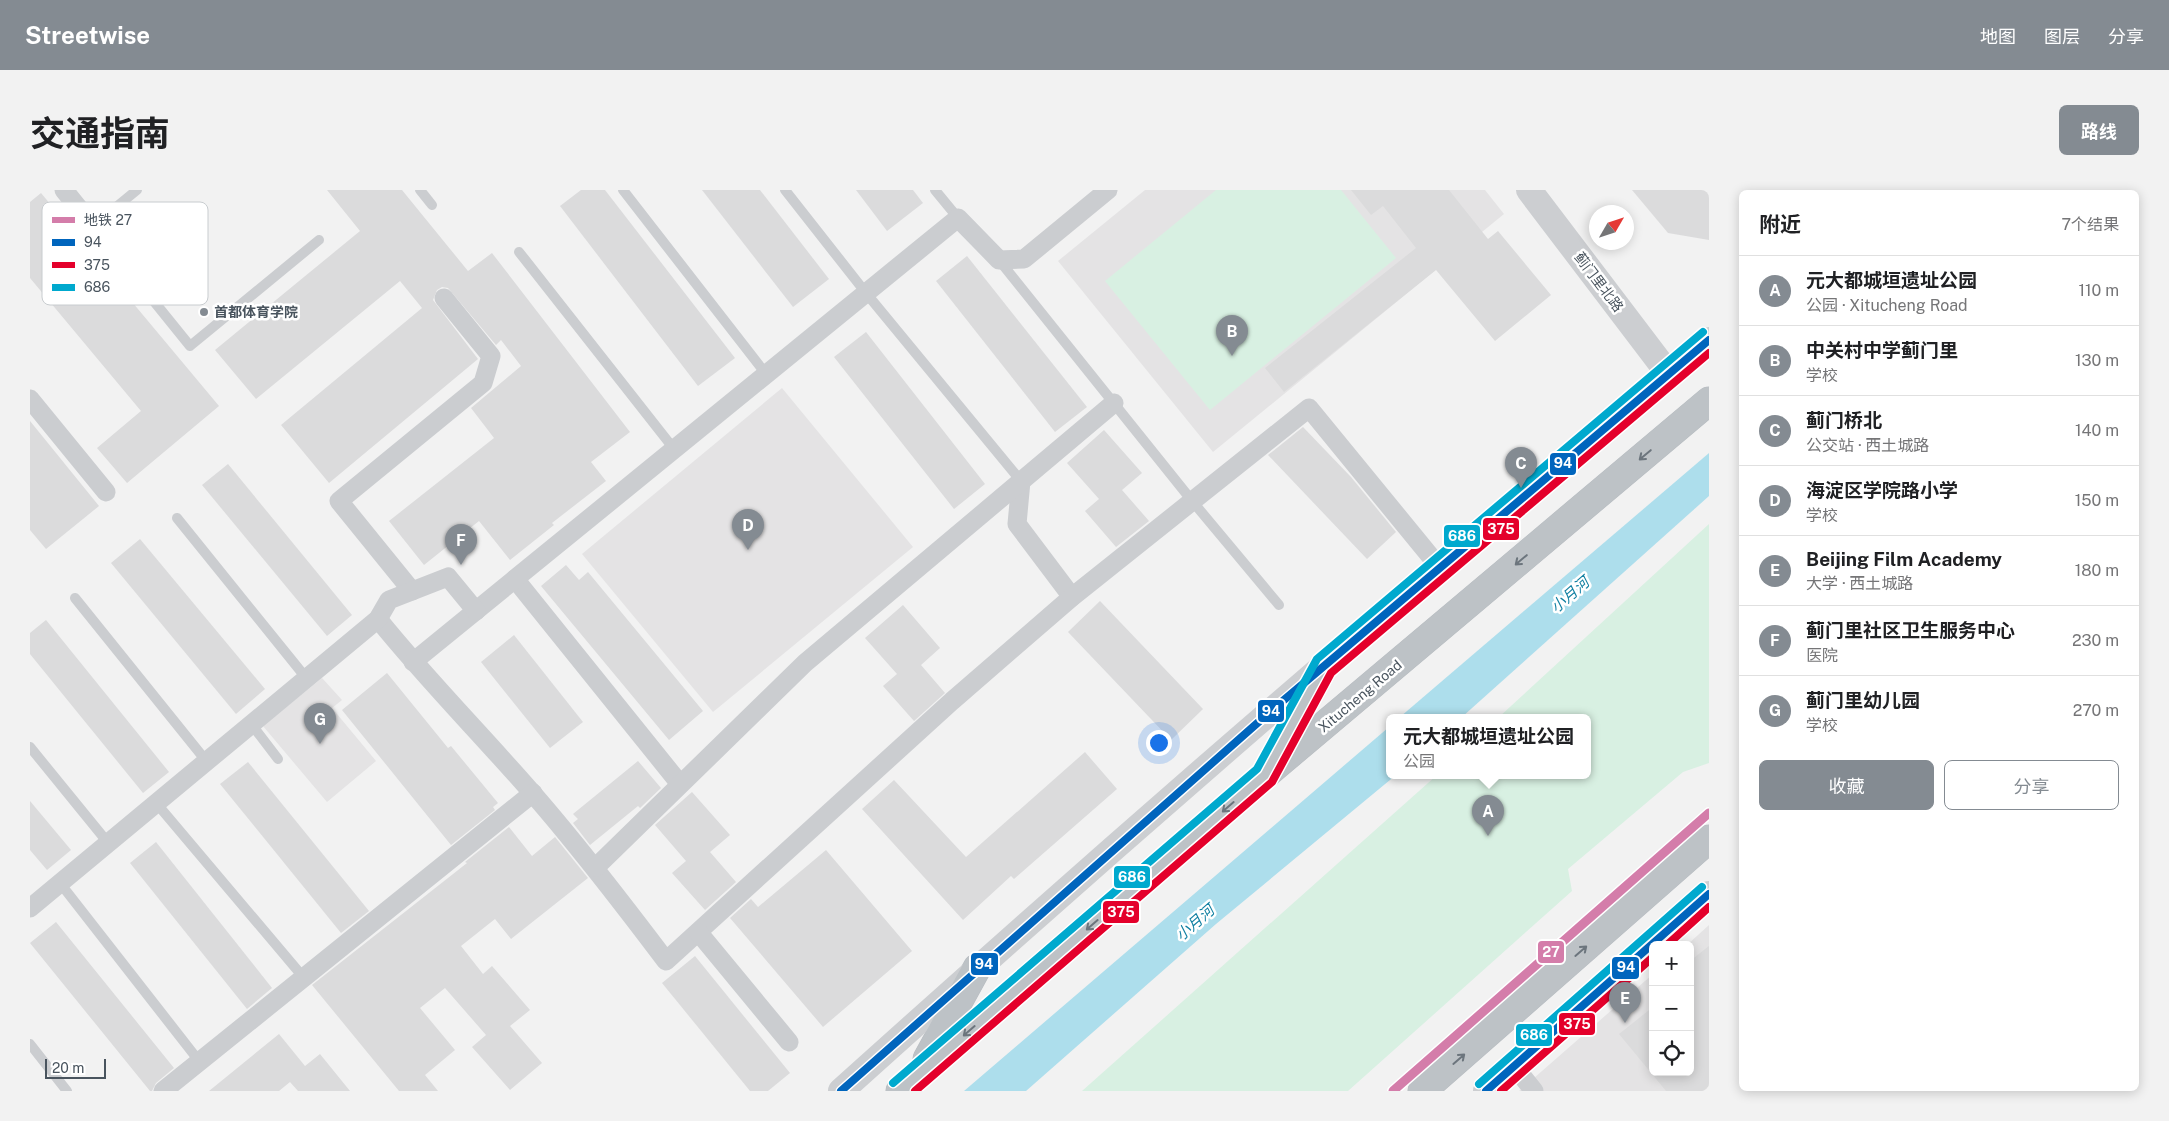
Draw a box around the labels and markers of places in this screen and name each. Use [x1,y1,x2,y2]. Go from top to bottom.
place label: 首都体育学院 [214,304,298,320]
marker: 首都体育学院 [198,306,210,318]
pin: B [1216,315,1248,356]
pin: C [1505,447,1537,488]
pin: D [732,509,764,550]
pin: F [445,524,477,565]
pin: G [304,703,336,744]
pin: A [1472,795,1504,836]
pin: E [1609,982,1641,1023]

